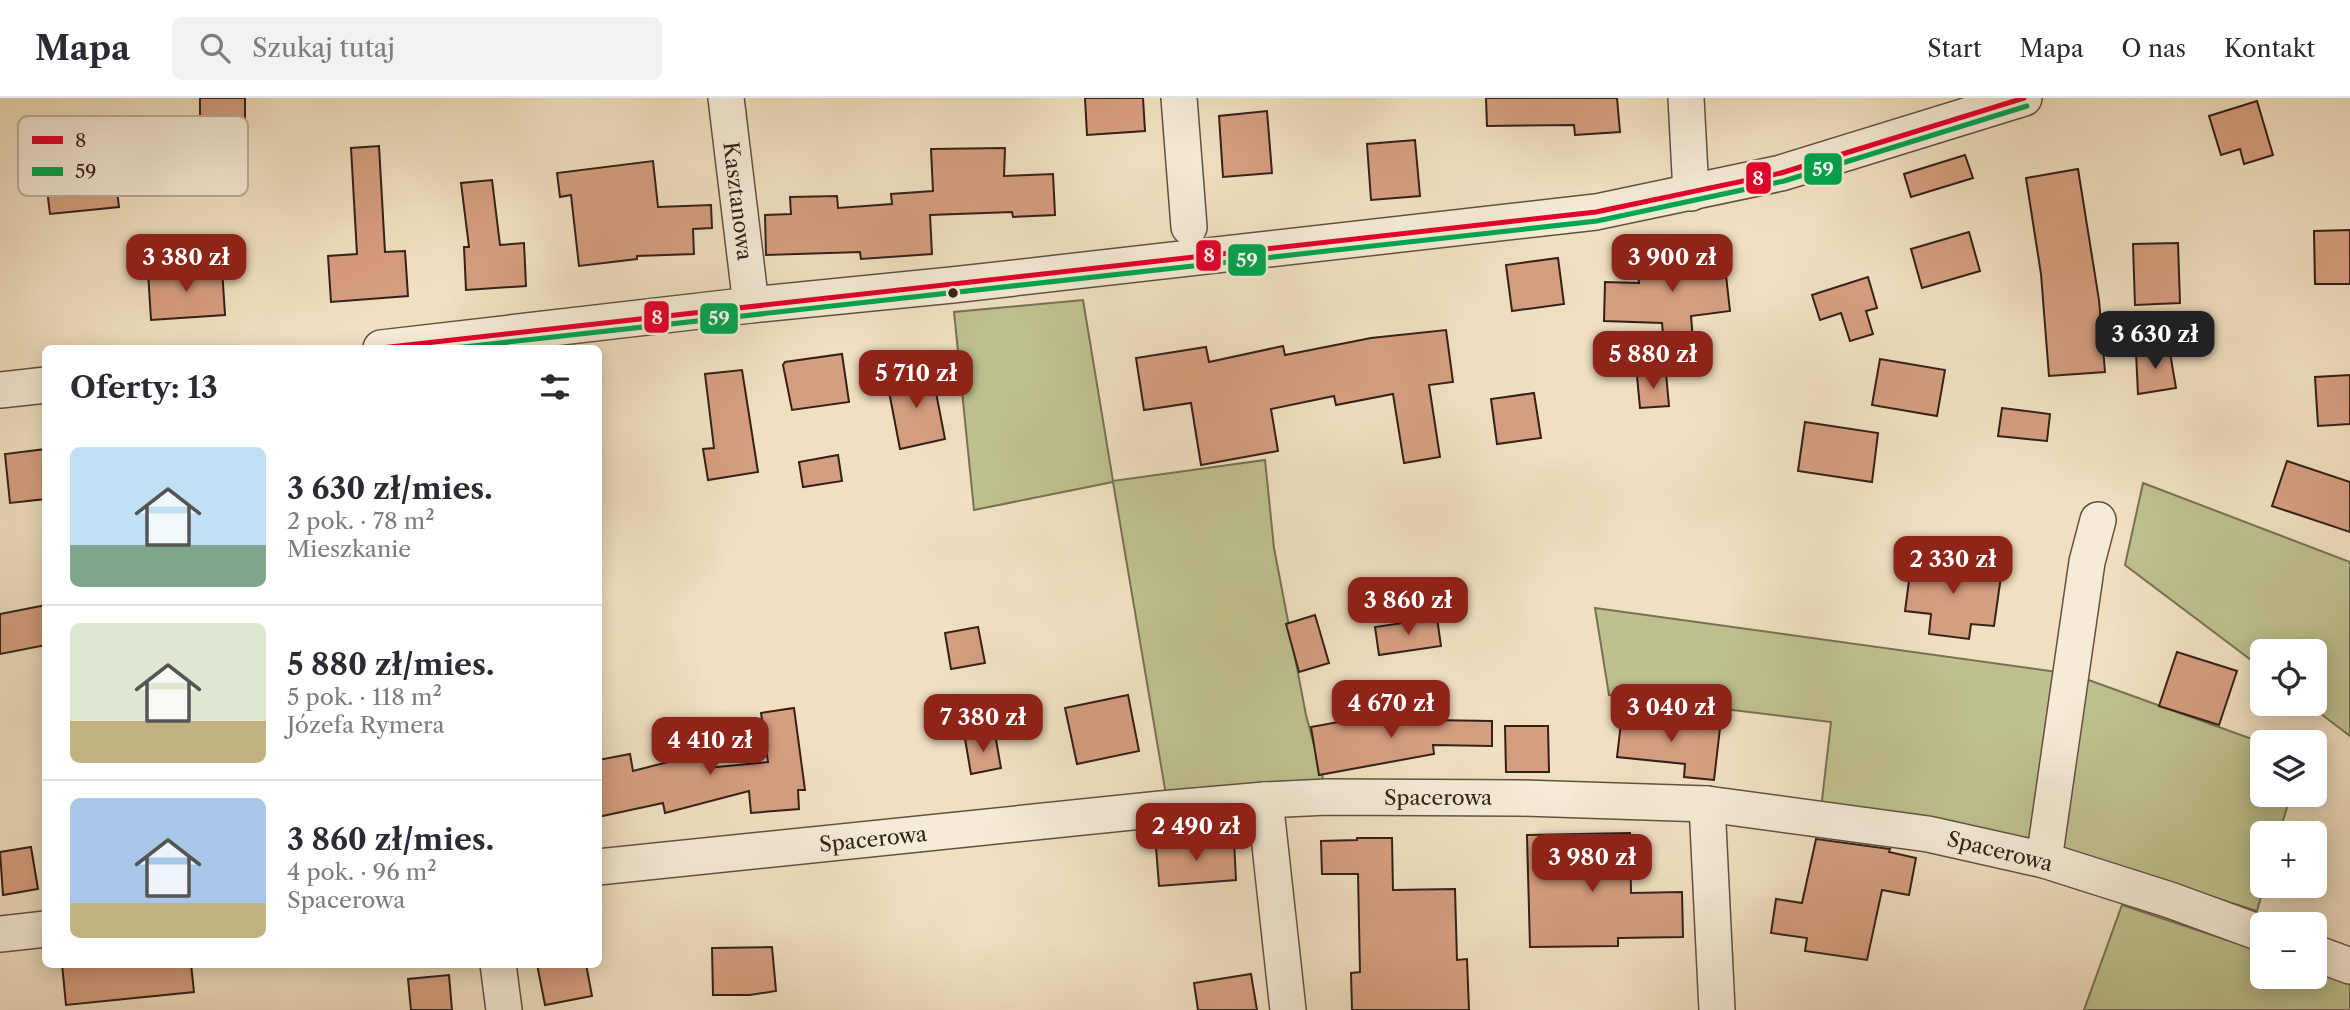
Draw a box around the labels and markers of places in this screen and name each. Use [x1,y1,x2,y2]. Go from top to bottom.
pin: 3 380 zł [114,234,258,294]
pin: 3 900 zł [1600,234,1744,294]
unlabelled marker [946,286,960,300]
pin: 3 630 zł [2083,312,2227,371]
pin: 5 880 zł [1581,331,1725,391]
pin: 5 710 zł [844,350,988,410]
pin: 2 330 zł [1881,536,2025,596]
pin: 3 860 zł [1336,578,1480,637]
pin: 4 670 zł [1319,680,1463,740]
pin: 3 040 zł [1599,684,1743,744]
pin: 7 380 zł [911,694,1055,754]
pin: 4 410 zł [638,718,782,777]
pin: 2 490 zł [1124,804,1268,863]
pin: 3 980 zł [1520,834,1664,894]

